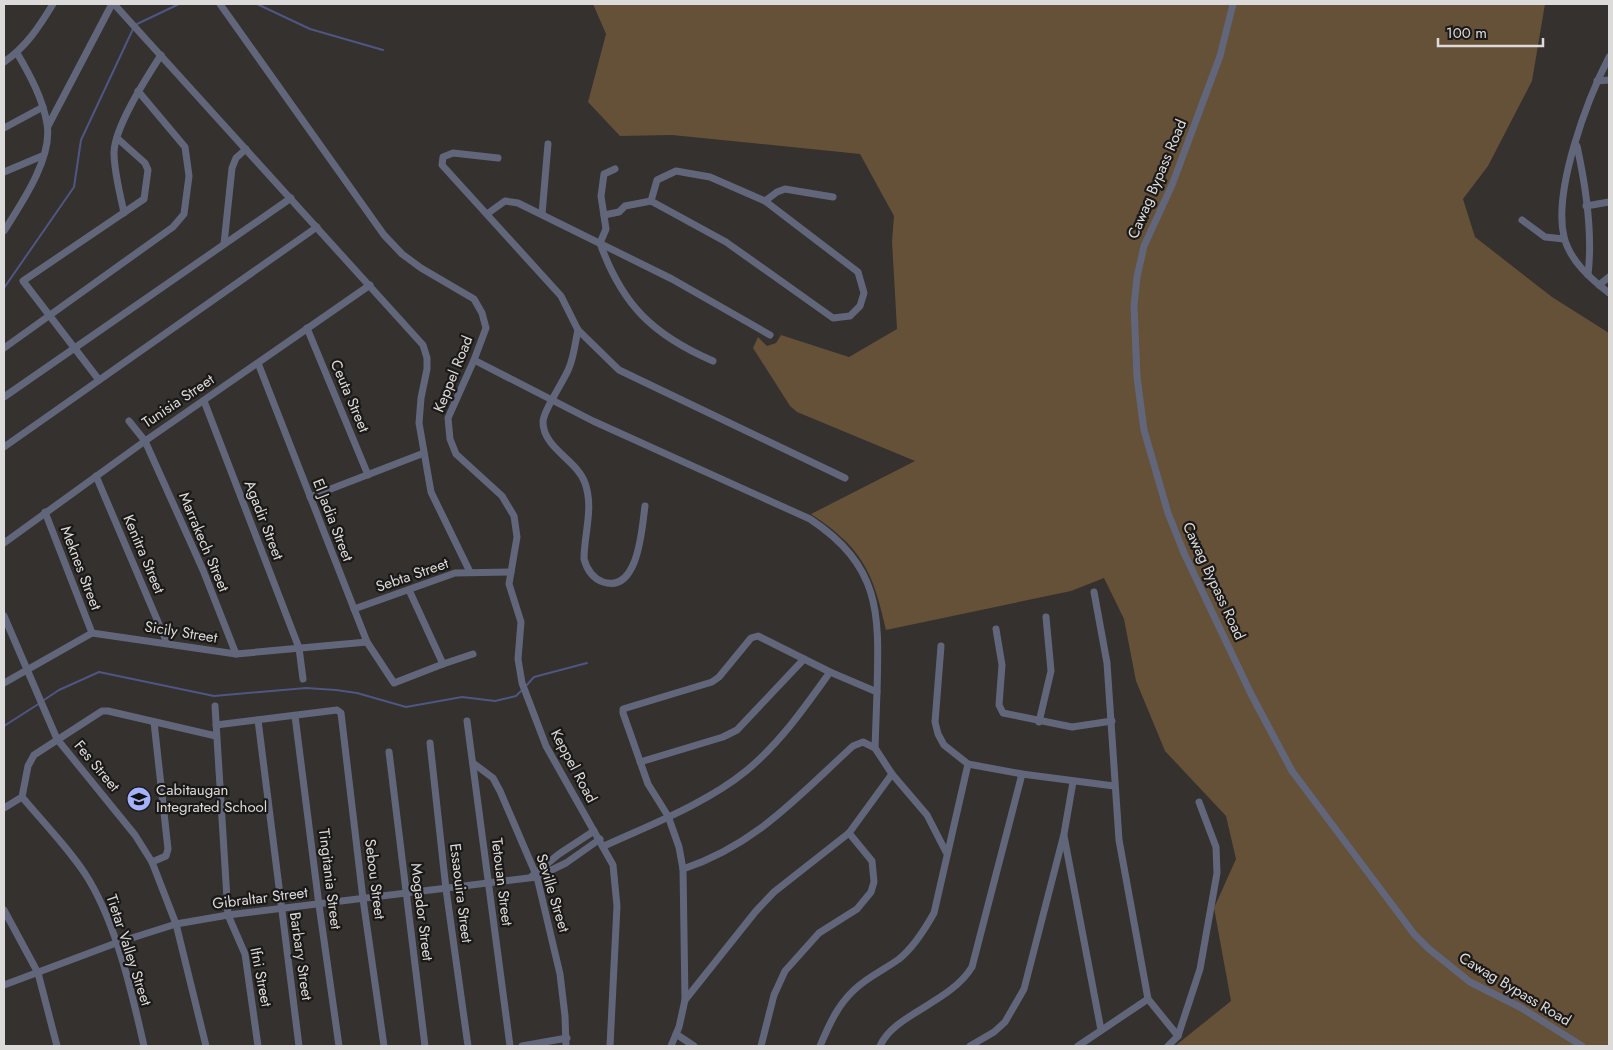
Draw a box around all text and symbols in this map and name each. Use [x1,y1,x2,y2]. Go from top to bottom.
scale bar [1438,15,1543,47]
text: 100 m [1446,22,1487,44]
street label: Cawag Bypass Road [1122,116,1192,242]
street label: Keppel Road [428,332,478,416]
street label: Ceuta Street [325,356,375,436]
street label: Tunisia Street [137,368,219,433]
street label: El Jadia Street [307,475,359,565]
street label: Agadir Street [239,477,289,563]
street label: Marrakech Street [173,489,235,596]
street label: Kenitra Street [118,511,171,597]
street label: Cawag Bypass Road [1177,519,1251,643]
street label: Meknes Street [55,523,107,614]
street label: Sebta Street [373,552,452,598]
street label: Sicily Street [143,615,219,649]
street label: Keppel Road [545,725,603,807]
street label: Fes Street [69,736,125,797]
place label: Cabitaugan Integrated School [156,779,267,818]
school or university icon: Cabitaugan Integrated School [126,786,152,812]
street label: Tingitania Street [313,827,347,931]
street label: Tetouan Street [486,837,518,928]
street label: Sebou Street [359,838,391,921]
street label: Essaouira Street [444,842,478,944]
street label: Seville Street [531,851,575,935]
street label: Mogador Street [405,862,439,963]
street label: Gibraltar Street [211,881,309,915]
street label: Tietar Valley Street [101,891,158,1009]
street label: Barbary Street [284,910,318,1002]
street label: Ifni Street [244,945,278,1009]
street label: Cawag Bypass Road [1455,947,1575,1031]

